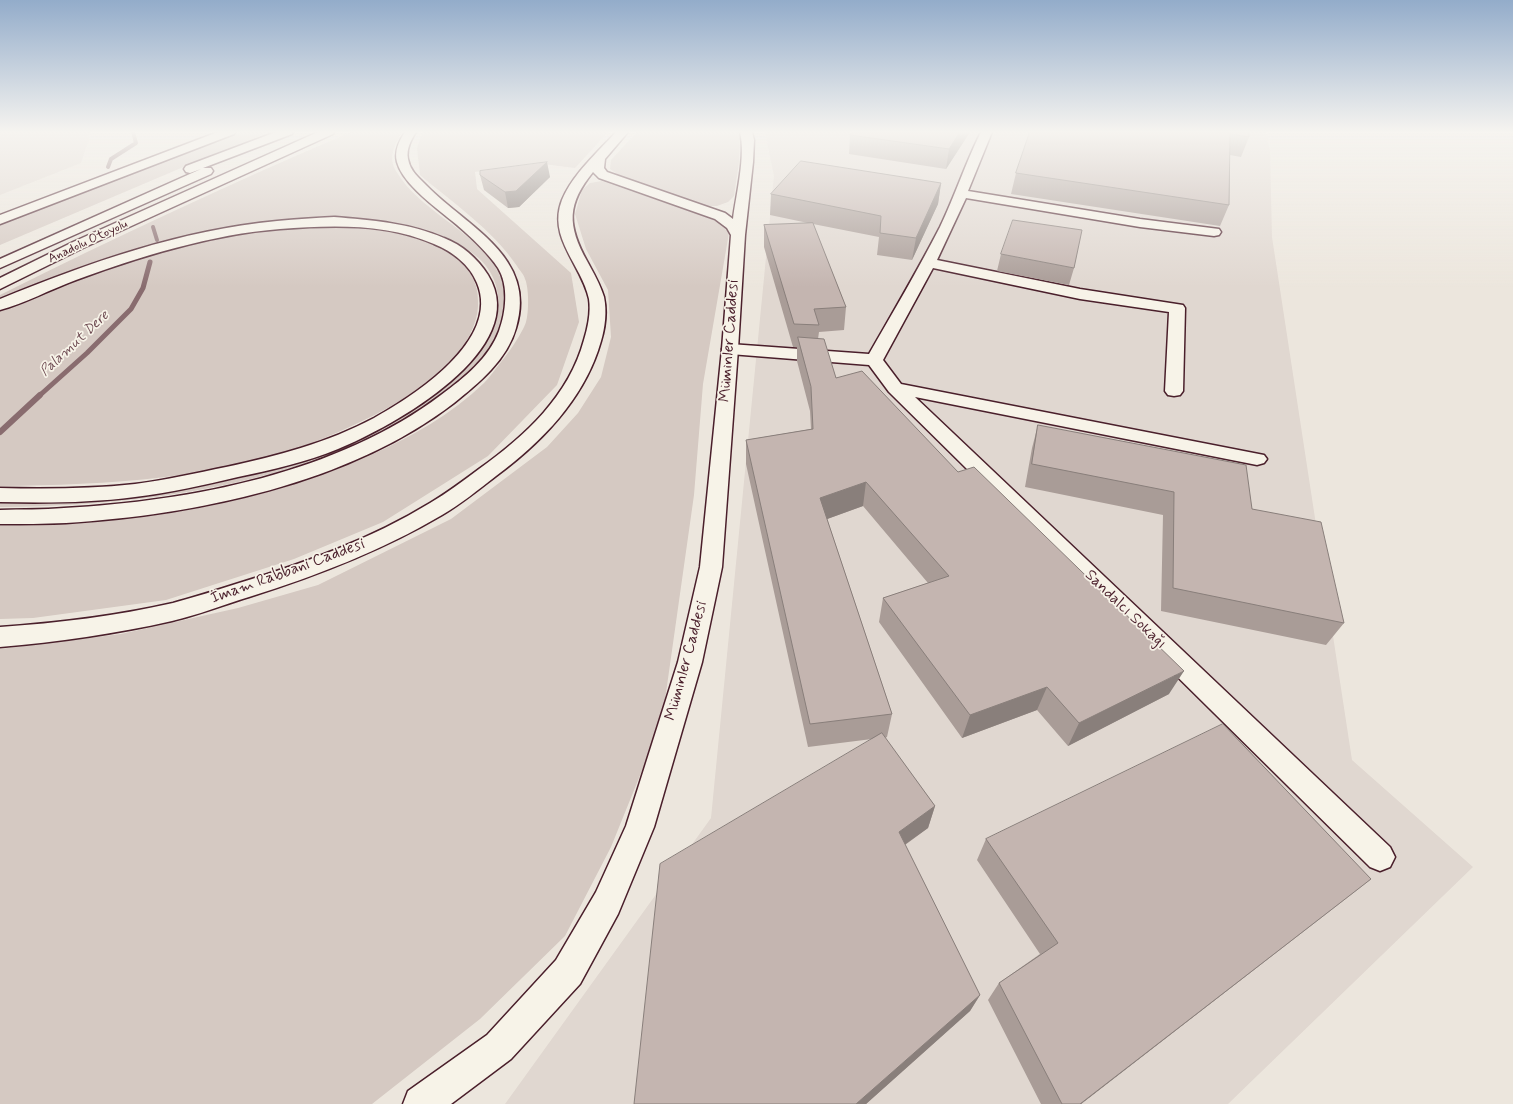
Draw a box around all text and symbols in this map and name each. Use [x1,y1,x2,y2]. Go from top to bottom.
street label: Anadolu Otoyolu [46,217,130,267]
street label: Müminler Caddesi [716,279,744,403]
water label: Palamut Dere [37,308,113,380]
street label: İmam Rabbani Caddesi [208,535,368,609]
street label: Sandalcı Sokağı [1080,566,1170,654]
street label: Müminler Caddesi [662,599,712,723]

